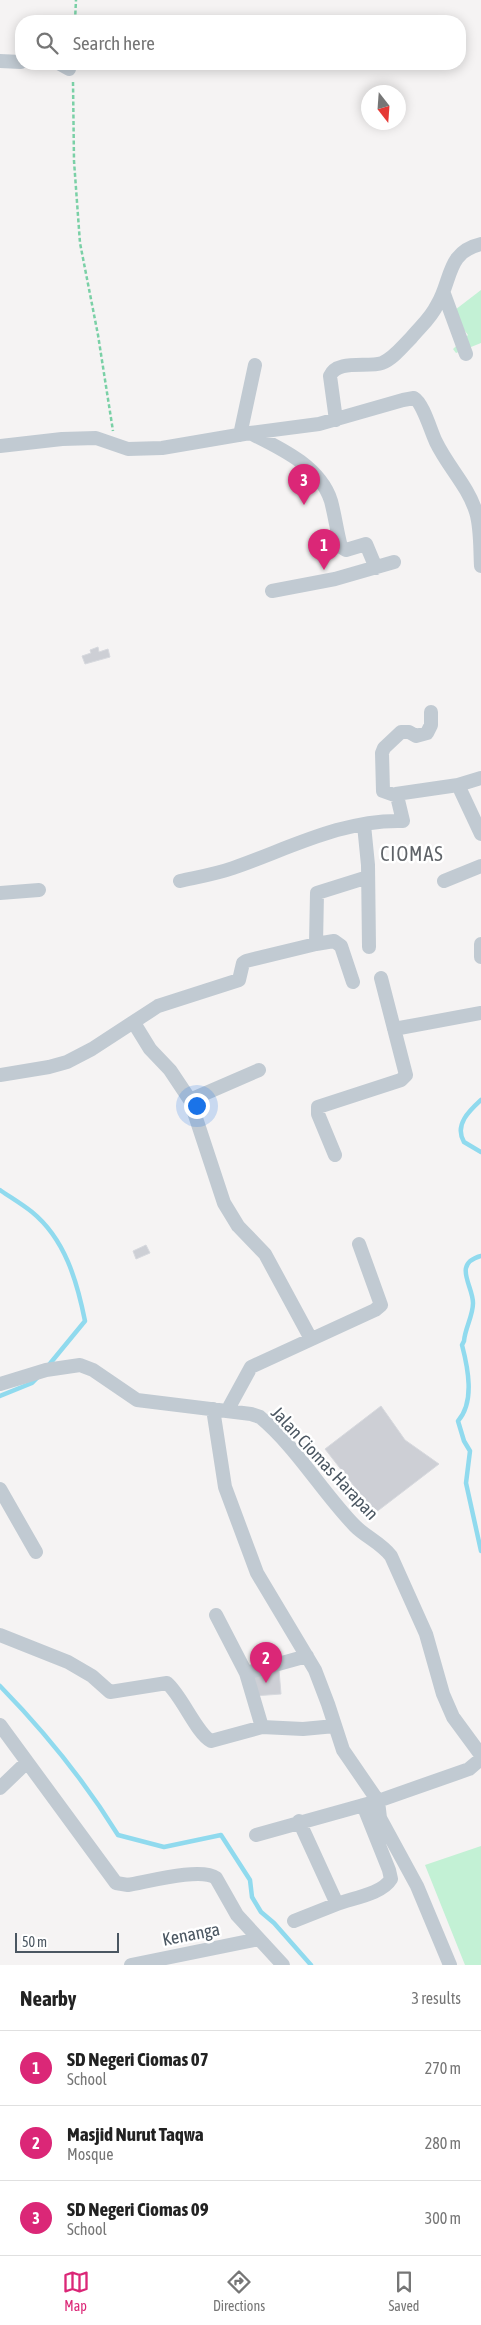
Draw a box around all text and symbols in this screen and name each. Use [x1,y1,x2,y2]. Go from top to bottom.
search box [15,15,466,70]
icon: search [33,29,61,57]
text: Search here [73,32,155,54]
north arrow [361,85,406,130]
pin: 3 [288,464,320,505]
pin: 1 [308,529,340,570]
district label: CIOMAS [380,842,444,865]
your location [184,1093,210,1119]
street label: Jalan Ciomas Harapan [267,1402,383,1524]
pin: 2 [250,1642,282,1683]
street label: Kenanga [160,1918,222,1950]
scale bar [15,1930,119,1953]
text: 50 m [22,1934,47,1950]
text: Nearby [20,1986,76,2010]
text: 3 results [411,1989,461,2007]
text: SD Negeri Ciomas 07 [67,2048,209,2070]
text: 1 [32,2059,40,2077]
text: 270 m [425,2059,461,2077]
text: School [67,2070,107,2088]
text: Masjid Nurut Taqwa [67,2123,204,2145]
text: 2 [32,2134,40,2152]
text: 280 m [425,2134,461,2152]
text: Mosque [67,2145,113,2163]
text: SD Negeri Ciomas 09 [67,2198,209,2220]
text: 3 [32,2209,40,2227]
text: 300 m [425,2209,461,2227]
text: School [67,2220,107,2238]
tab: Map [62,2268,90,2314]
tab: Directions [213,2268,265,2314]
tab: Saved [388,2268,419,2314]

